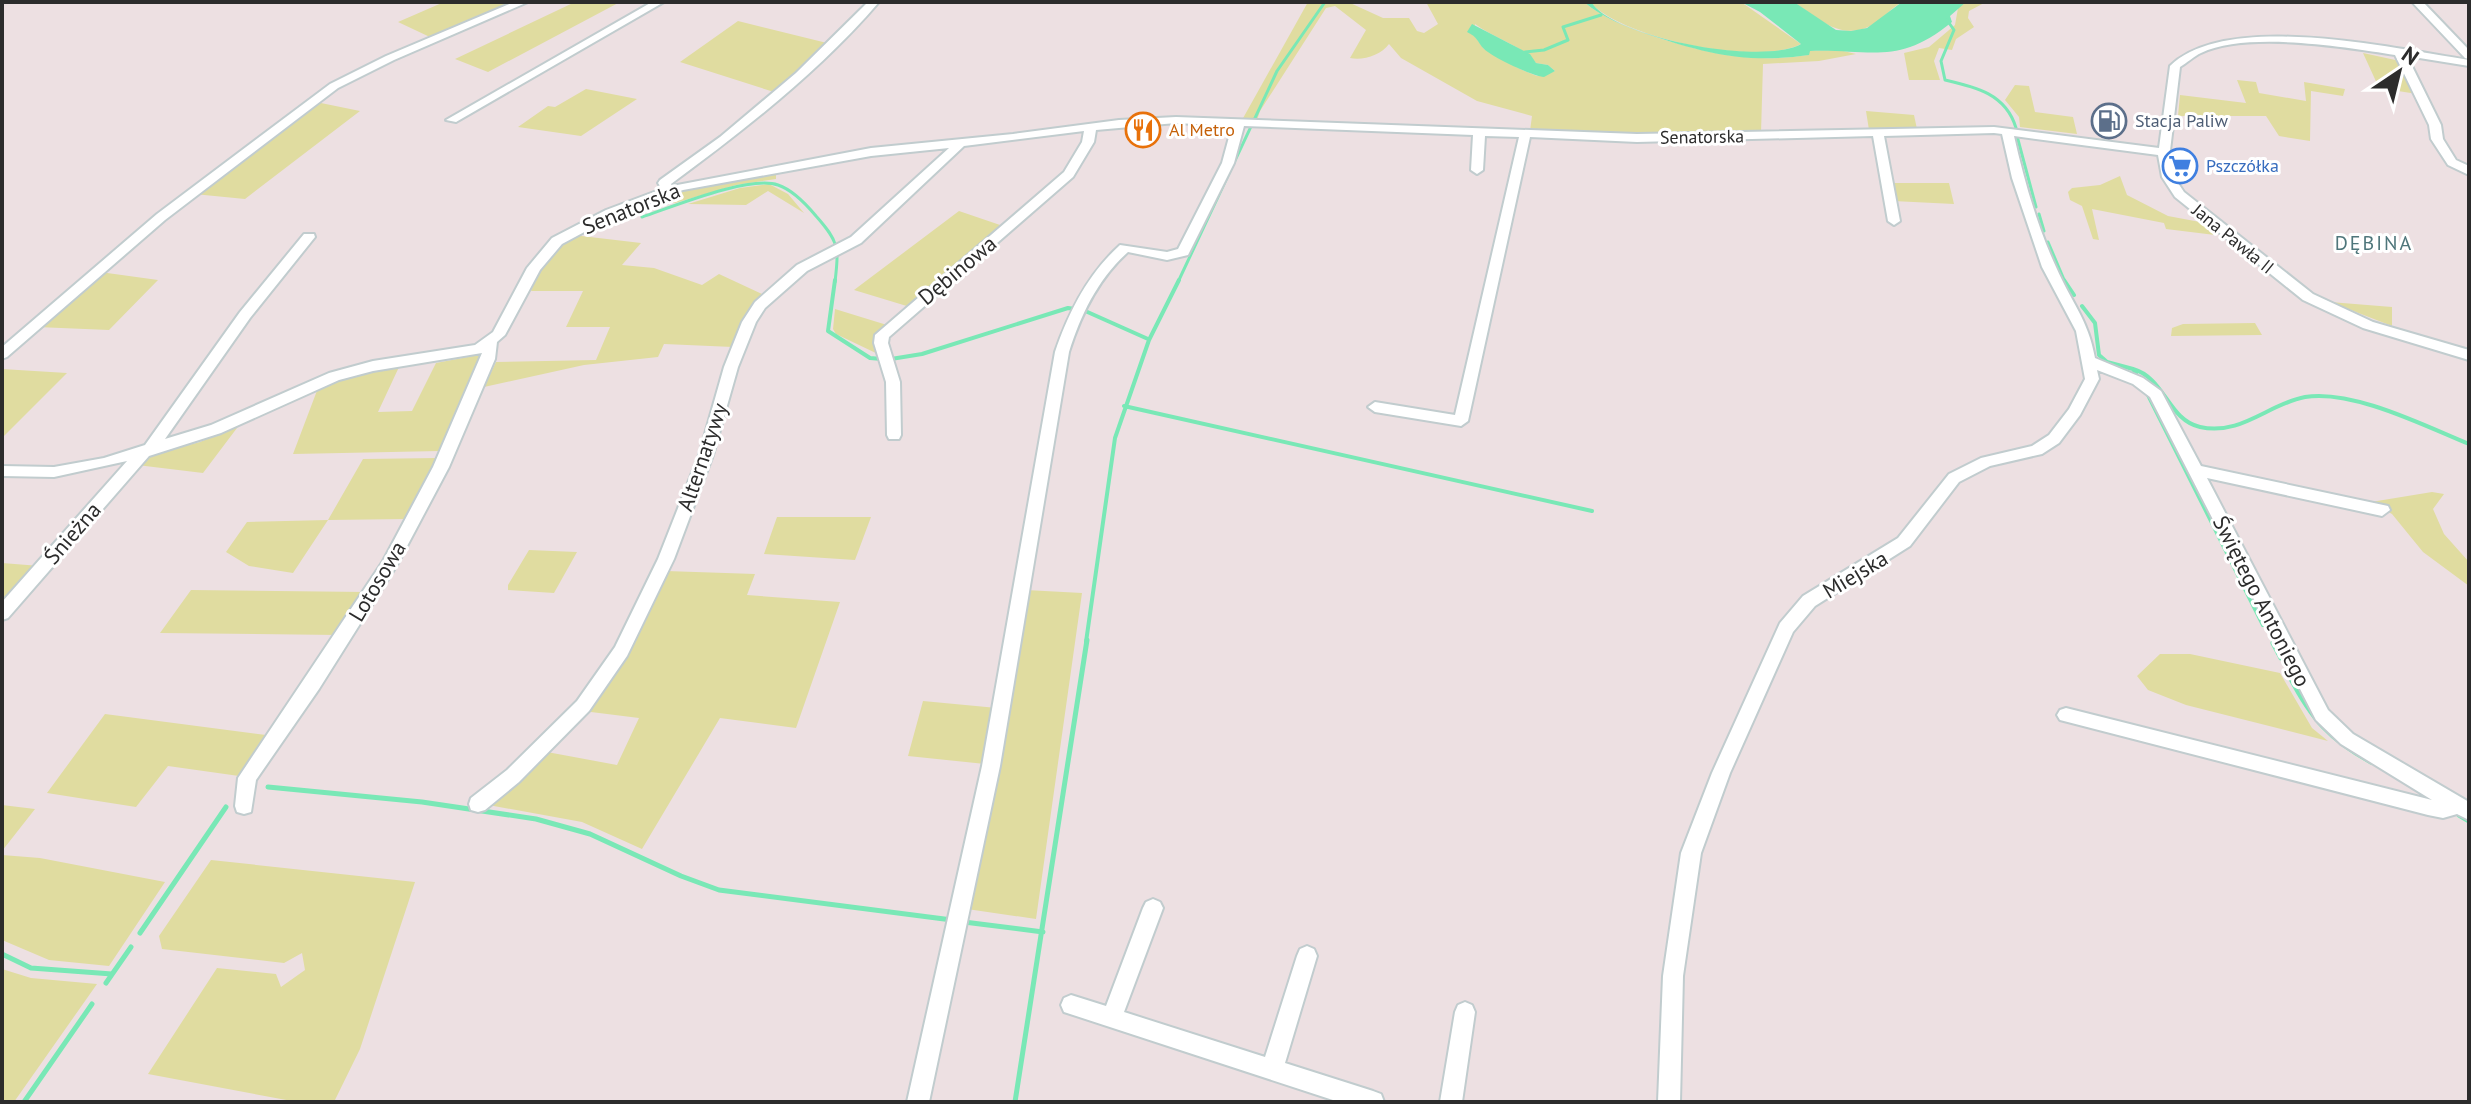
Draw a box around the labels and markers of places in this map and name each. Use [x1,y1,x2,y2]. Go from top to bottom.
fuel station icon: Stacja Paliw [2090,102,2128,140]
place label: Stacja Paliw [2135,109,2229,132]
restaurant icon: Al Metro [1124,111,1162,149]
place label: Al Metro [1169,118,1235,141]
supermarket icon: Pszczółka [2161,147,2199,185]
place label: Pszczółka [2206,154,2279,177]

